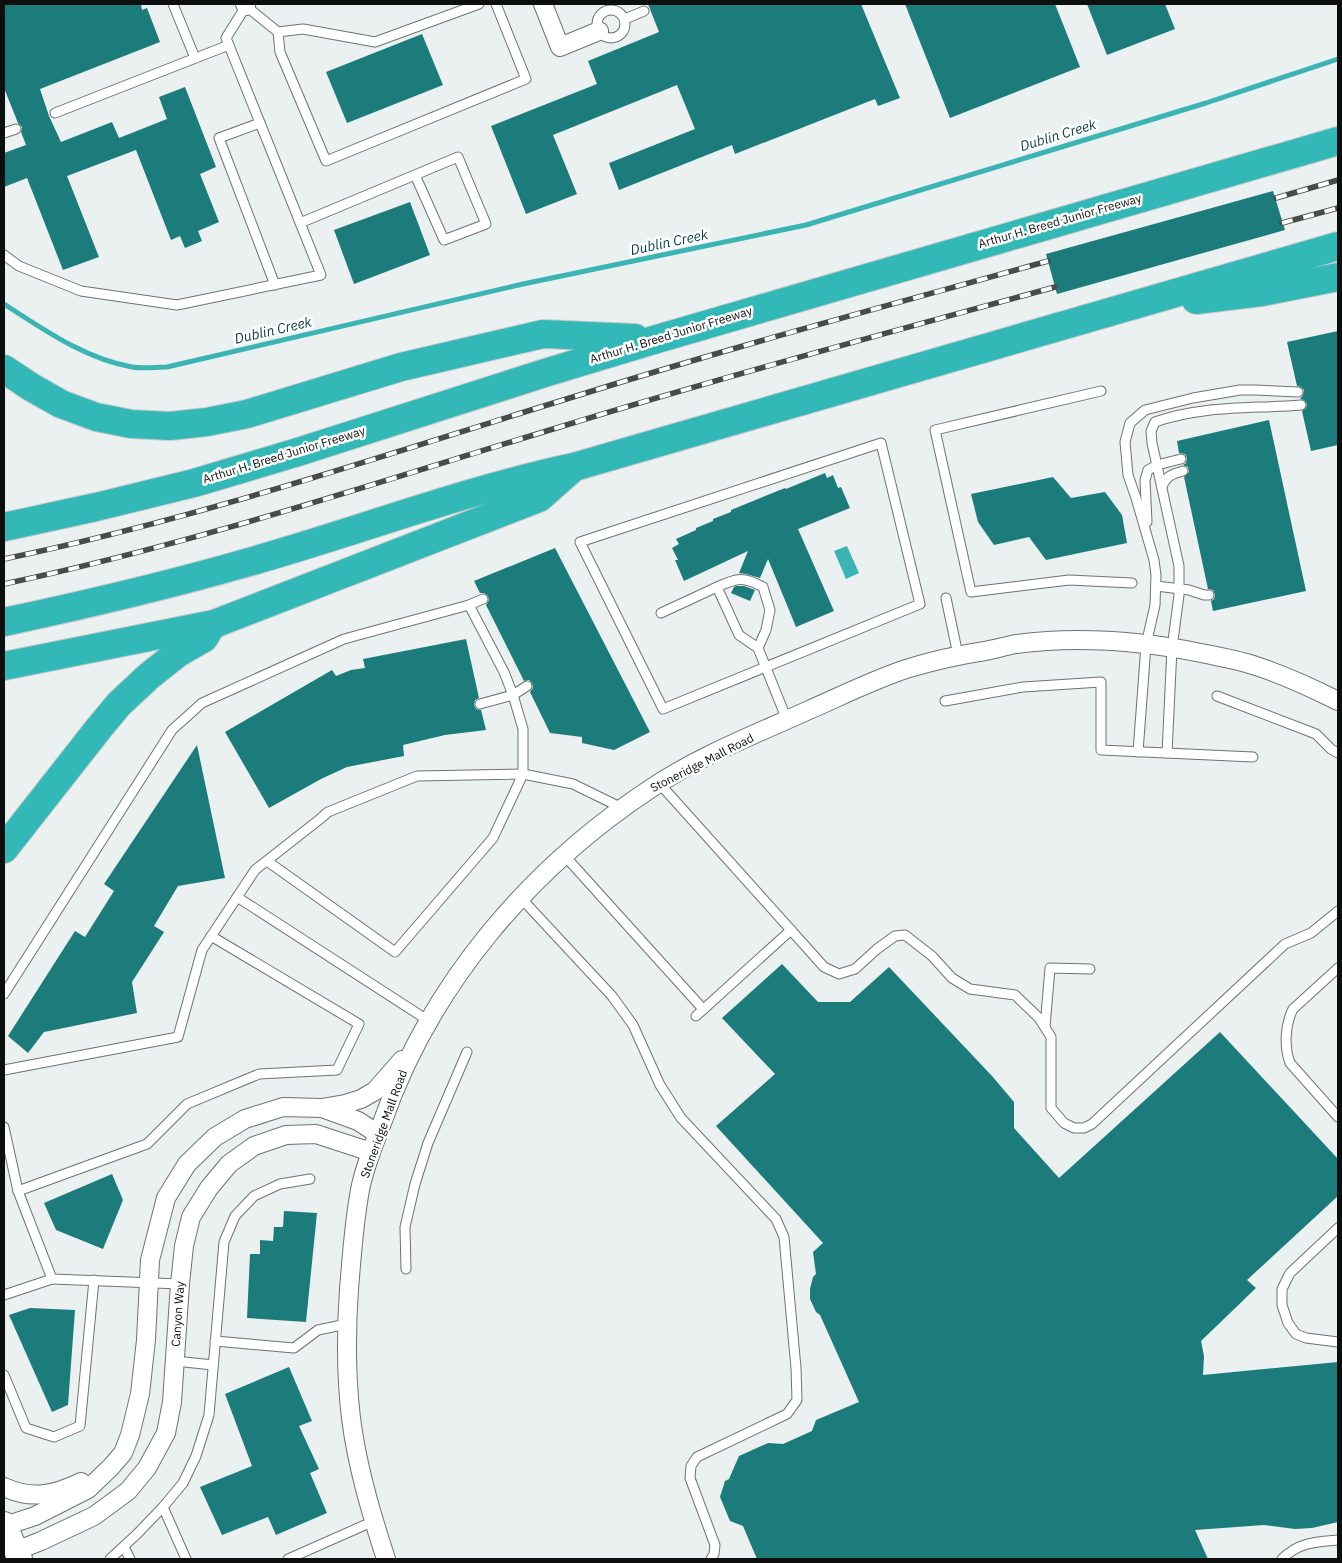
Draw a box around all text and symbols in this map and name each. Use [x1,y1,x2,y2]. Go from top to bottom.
water label: Dublin Creek [1018,115,1099,155]
street label: Arthur H. Breed Junior Freeway [977,190,1143,251]
water label: Dublin Creek [629,225,710,259]
street label: Arthur H. Breed Junior Freeway [588,303,754,366]
water label: Dublin Creek [233,312,314,348]
street label: Arthur H. Breed Junior Freeway [201,423,367,486]
street label: Stoneridge Mall Road [647,730,756,795]
street label: Stoneridge Mall Road [357,1068,410,1180]
street label: Canyon Way [168,1281,187,1347]

